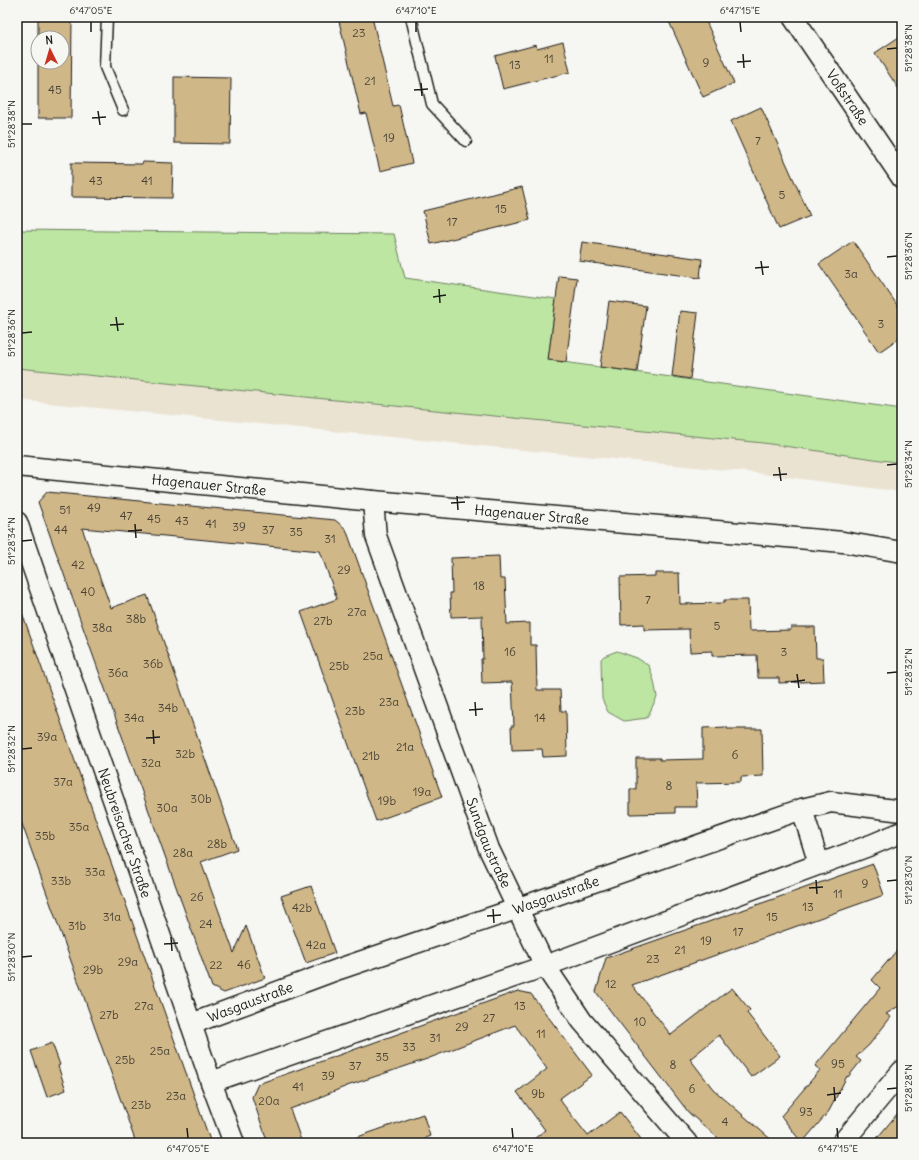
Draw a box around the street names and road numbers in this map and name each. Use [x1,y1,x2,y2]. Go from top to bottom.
street label: Voßstraße [822,66,873,129]
street label: Hagenauer Straße [151,470,267,499]
street label: Hagenauer Straße [474,501,590,529]
street label: Neubreisacher Straße [94,766,155,900]
street label: Sundgaustraße [462,795,515,891]
street label: Wasgaustraße [510,872,601,918]
street label: Wasgaustraße [205,978,296,1026]

